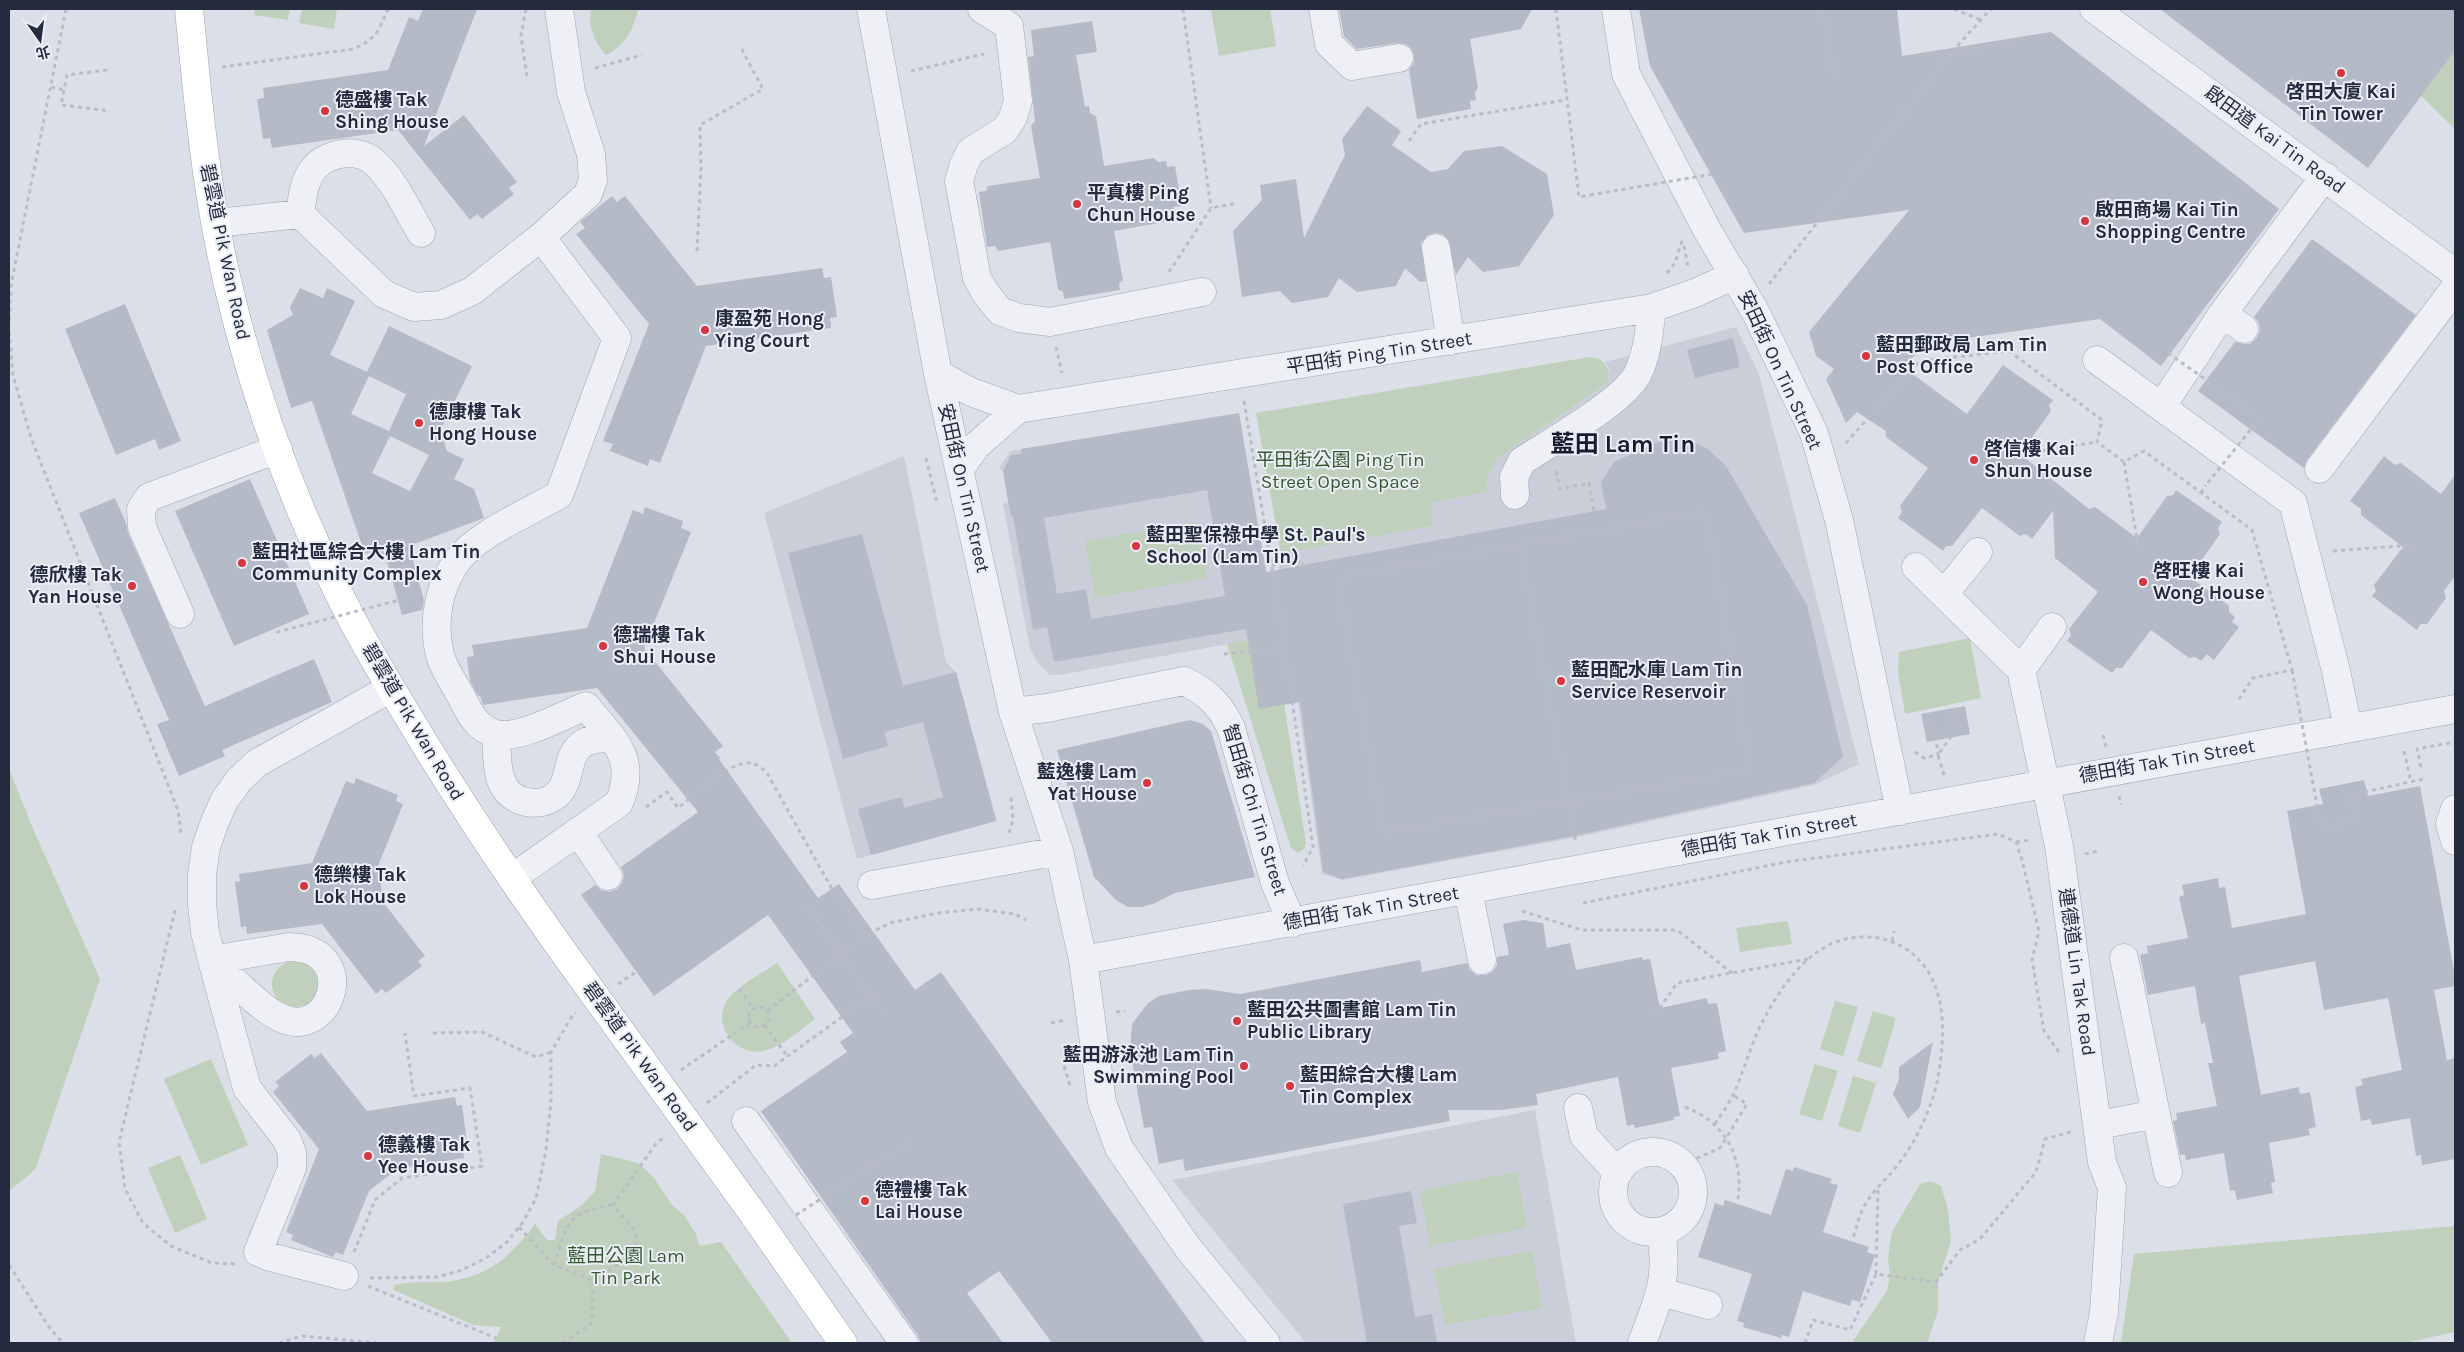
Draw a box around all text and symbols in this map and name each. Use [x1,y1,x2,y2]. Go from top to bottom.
north arrow [15,15,65,65]
text: 北 [34,42,52,62]
marker: 啓田大廈 Kai Tin Tower [2335,67,2347,79]
place label: 啓田大廈 Kai Tin Tower [2286,81,2396,125]
street label: 啟田道 Kai Tin Road [2200,82,2350,198]
place label: 德盛樓 Tak Shing House [335,89,449,133]
marker: 德盛樓 Tak Shing House [319,105,331,117]
street label: 碧雲道 Pik Wan Road [196,162,254,342]
place label: 平真樓 Ping Chun House [1087,182,1196,226]
marker: 平真樓 Ping Chun House [1071,198,1083,210]
place label: 啟田商場 Kai Tin Shopping Centre [2095,199,2246,243]
marker: 啟田商場 Kai Tin Shopping Centre [2079,215,2091,227]
street label: 安田街 On Tin Street [1733,287,1827,453]
place label: 康盈苑 Hong Ying Court [715,308,824,352]
marker: 康盈苑 Hong Ying Court [699,324,711,336]
street label: 平田街 Ping Tin Street [1285,327,1473,379]
place label: 藍田郵政局 Lam Tin Post Office [1876,334,2047,378]
marker: 藍田郵政局 Lam Tin Post Office [1860,350,1872,362]
place label: 德康樓 Tak Hong House [429,401,537,445]
street label: 安田街 On Tin Street [934,401,994,575]
marker: 德康樓 Tak Hong House [413,417,425,429]
district label: 藍田 Lam Tin [1551,430,1695,458]
place label: 啓信樓 Kai Shun House [1984,438,2093,482]
park label: 平田街公園 Ping Tin Street Open Space [1255,449,1425,493]
marker: 啓信樓 Kai Shun House [1968,454,1980,466]
place label: 藍田聖保祿中學 St. Paul's School (Lam Tin) [1146,524,1366,568]
marker: 藍田聖保祿中學 St. Paul's School (Lam Tin) [1130,540,1142,552]
place label: 藍田社區綜合大樓 Lam Tin Community Complex [252,541,480,585]
marker: 藍田社區綜合大樓 Lam Tin Community Complex [236,557,248,569]
place label: 啓旺樓 Kai Wong House [2153,560,2265,604]
place label: 德欣樓 Tak Yan House [28,564,122,608]
marker: 啓旺樓 Kai Wong House [2137,576,2149,588]
marker: 德欣樓 Tak Yan House [126,580,138,592]
place label: 德瑞樓 Tak Shui House [613,624,716,668]
street label: 碧雲道 Pik Wan Road [357,639,469,805]
marker: 德瑞樓 Tak Shui House [597,640,609,652]
place label: 藍田配水庫 Lam Tin Service Reservoir [1571,659,1742,703]
marker: 藍田配水庫 Lam Tin Service Reservoir [1555,675,1567,687]
street label: 智田街 Chi Tin Street [1218,722,1292,898]
street label: 德田街 Tak Tin Street [2077,735,2257,787]
place label: 藍逸樓 Lam Yat House [1037,761,1137,805]
marker: 藍逸樓 Lam Yat House [1141,777,1153,789]
street label: 德田街 Tak Tin Street [1679,809,1859,861]
place label: 德樂樓 Tak Lok House [314,864,406,908]
marker: 德樂樓 Tak Lok House [298,880,310,892]
street label: 德田街 Tak Tin Street [1281,882,1461,934]
street label: 連德道 Lin Tak Road [2054,887,2100,1057]
street label: 碧雲道 Pik Wan Road [578,978,702,1136]
place label: 藍田公共圖書館 Lam Tin Public Library [1247,999,1456,1043]
marker: 藍田公共圖書館 Lam Tin Public Library [1231,1015,1243,1027]
place label: 藍田游泳池 Lam Tin Swimming Pool [1063,1044,1234,1088]
marker: 藍田游泳池 Lam Tin Swimming Pool [1238,1060,1250,1072]
place label: 藍田綜合大樓 Lam Tin Complex [1300,1064,1457,1108]
marker: 藍田綜合大樓 Lam Tin Complex [1284,1080,1296,1092]
place label: 德義樓 Tak Yee House [378,1134,470,1178]
marker: 德義樓 Tak Yee House [362,1150,374,1162]
place label: 德禮樓 Tak Lai House [875,1179,967,1223]
marker: 德禮樓 Tak Lai House [859,1195,871,1207]
park label: 藍田公園 Lam Tin Park [567,1245,685,1289]

